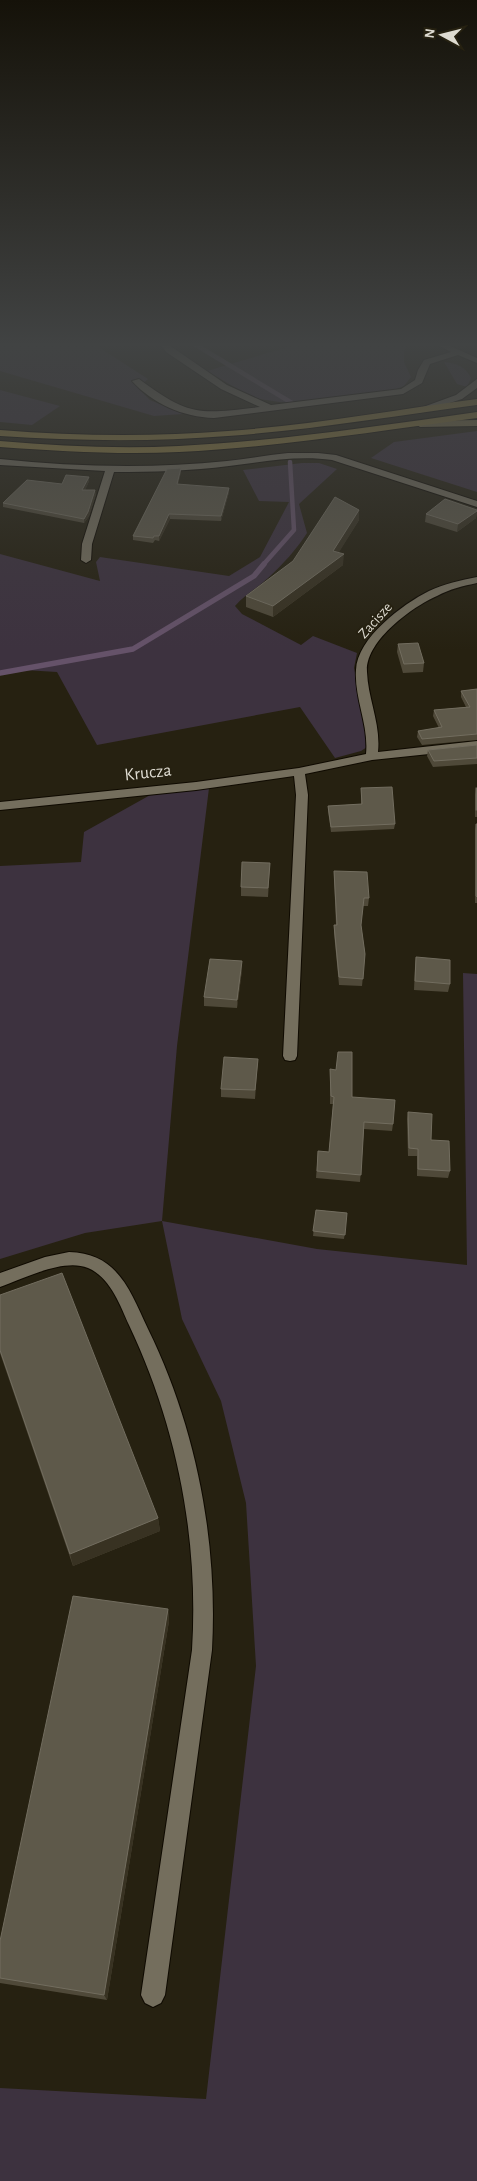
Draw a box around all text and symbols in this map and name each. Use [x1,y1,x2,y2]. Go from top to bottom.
north arrow [417,10,467,60]
text: N [423,28,438,39]
street label: Zacisze [356,599,395,641]
street label: Krucza [124,762,173,784]

